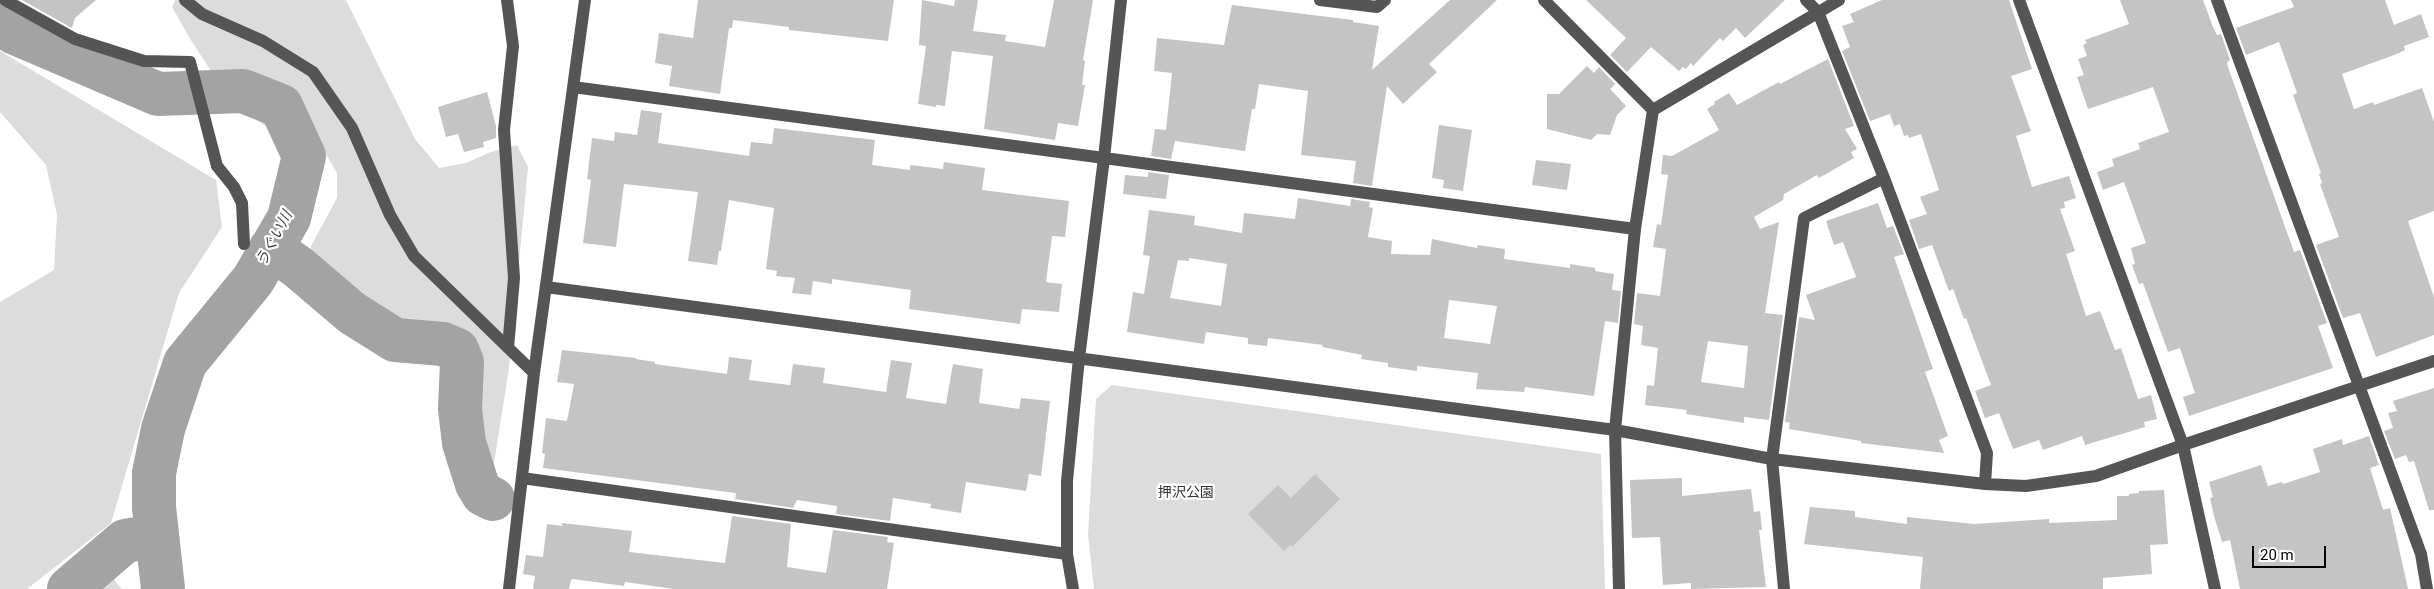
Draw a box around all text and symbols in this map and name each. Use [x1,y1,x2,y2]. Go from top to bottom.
water label: うぐい川 [253,208,297,270]
park label: 押沢公園 [1158,485,1214,501]
scale bar [2254,536,2328,568]
text: 20 m [2260,546,2294,564]

